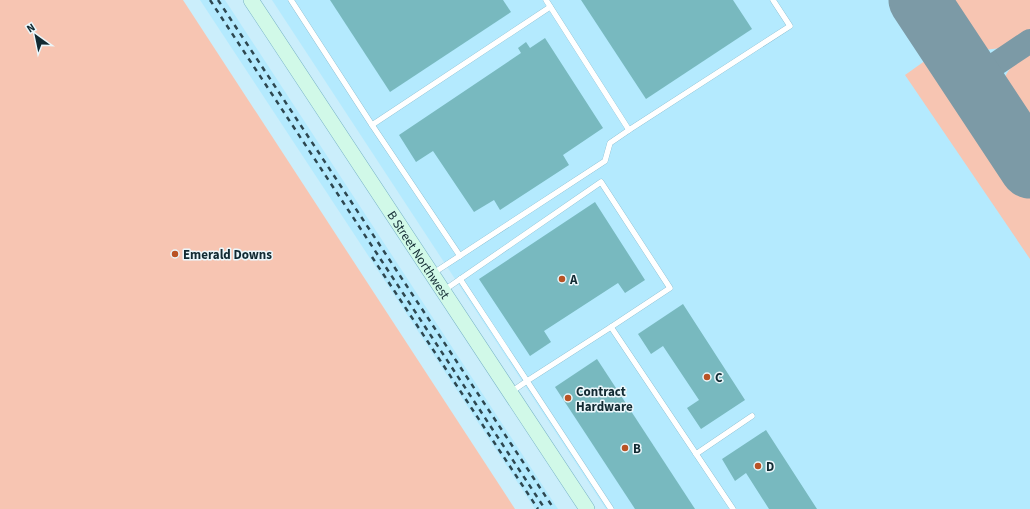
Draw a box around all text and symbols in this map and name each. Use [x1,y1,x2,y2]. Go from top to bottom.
north arrow [16,16,56,56]
text: N [24,20,38,36]
street label: B Street Northwest [382,207,454,303]
place label: Emerald Downs [183,246,272,264]
marker: Emerald Downs [170,249,180,259]
place label: A [569,271,578,289]
marker: A [557,274,567,284]
place label: C [715,369,723,387]
marker: C [702,372,712,382]
place label: Contract Hardware [576,383,633,416]
marker: Contract Hardware [563,393,573,403]
place label: B [633,440,641,458]
marker: B [620,443,630,453]
place label: D [766,458,774,476]
marker: D [753,461,763,471]

